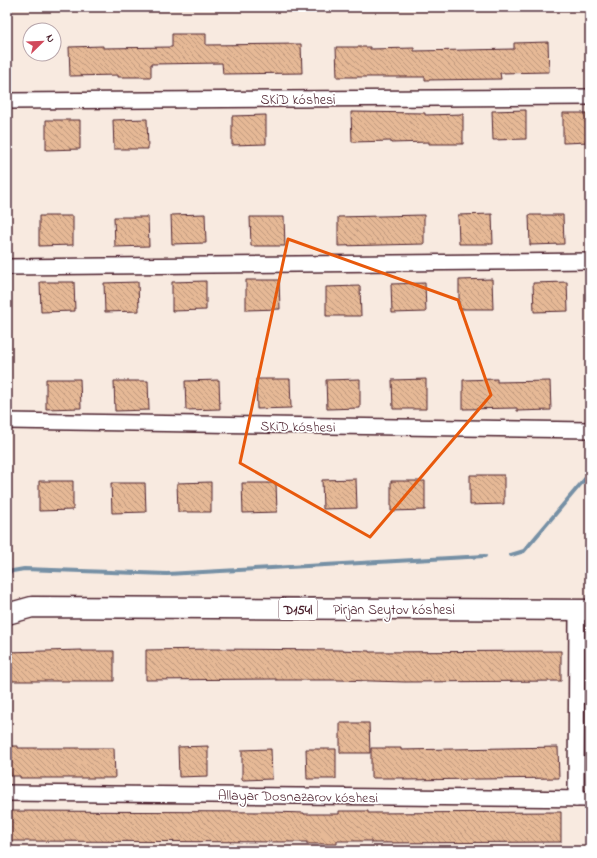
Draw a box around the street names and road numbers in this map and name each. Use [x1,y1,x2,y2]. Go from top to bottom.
street label: SKiD kóshesi [260,90,336,111]
street label: SKiD kóshesi [260,416,336,439]
road number: D154l [279,598,317,620]
street label: Pirjan Seytov kóshesi [333,600,455,622]
street label: Allayar Dosnazarov kóshesi [218,786,378,810]

